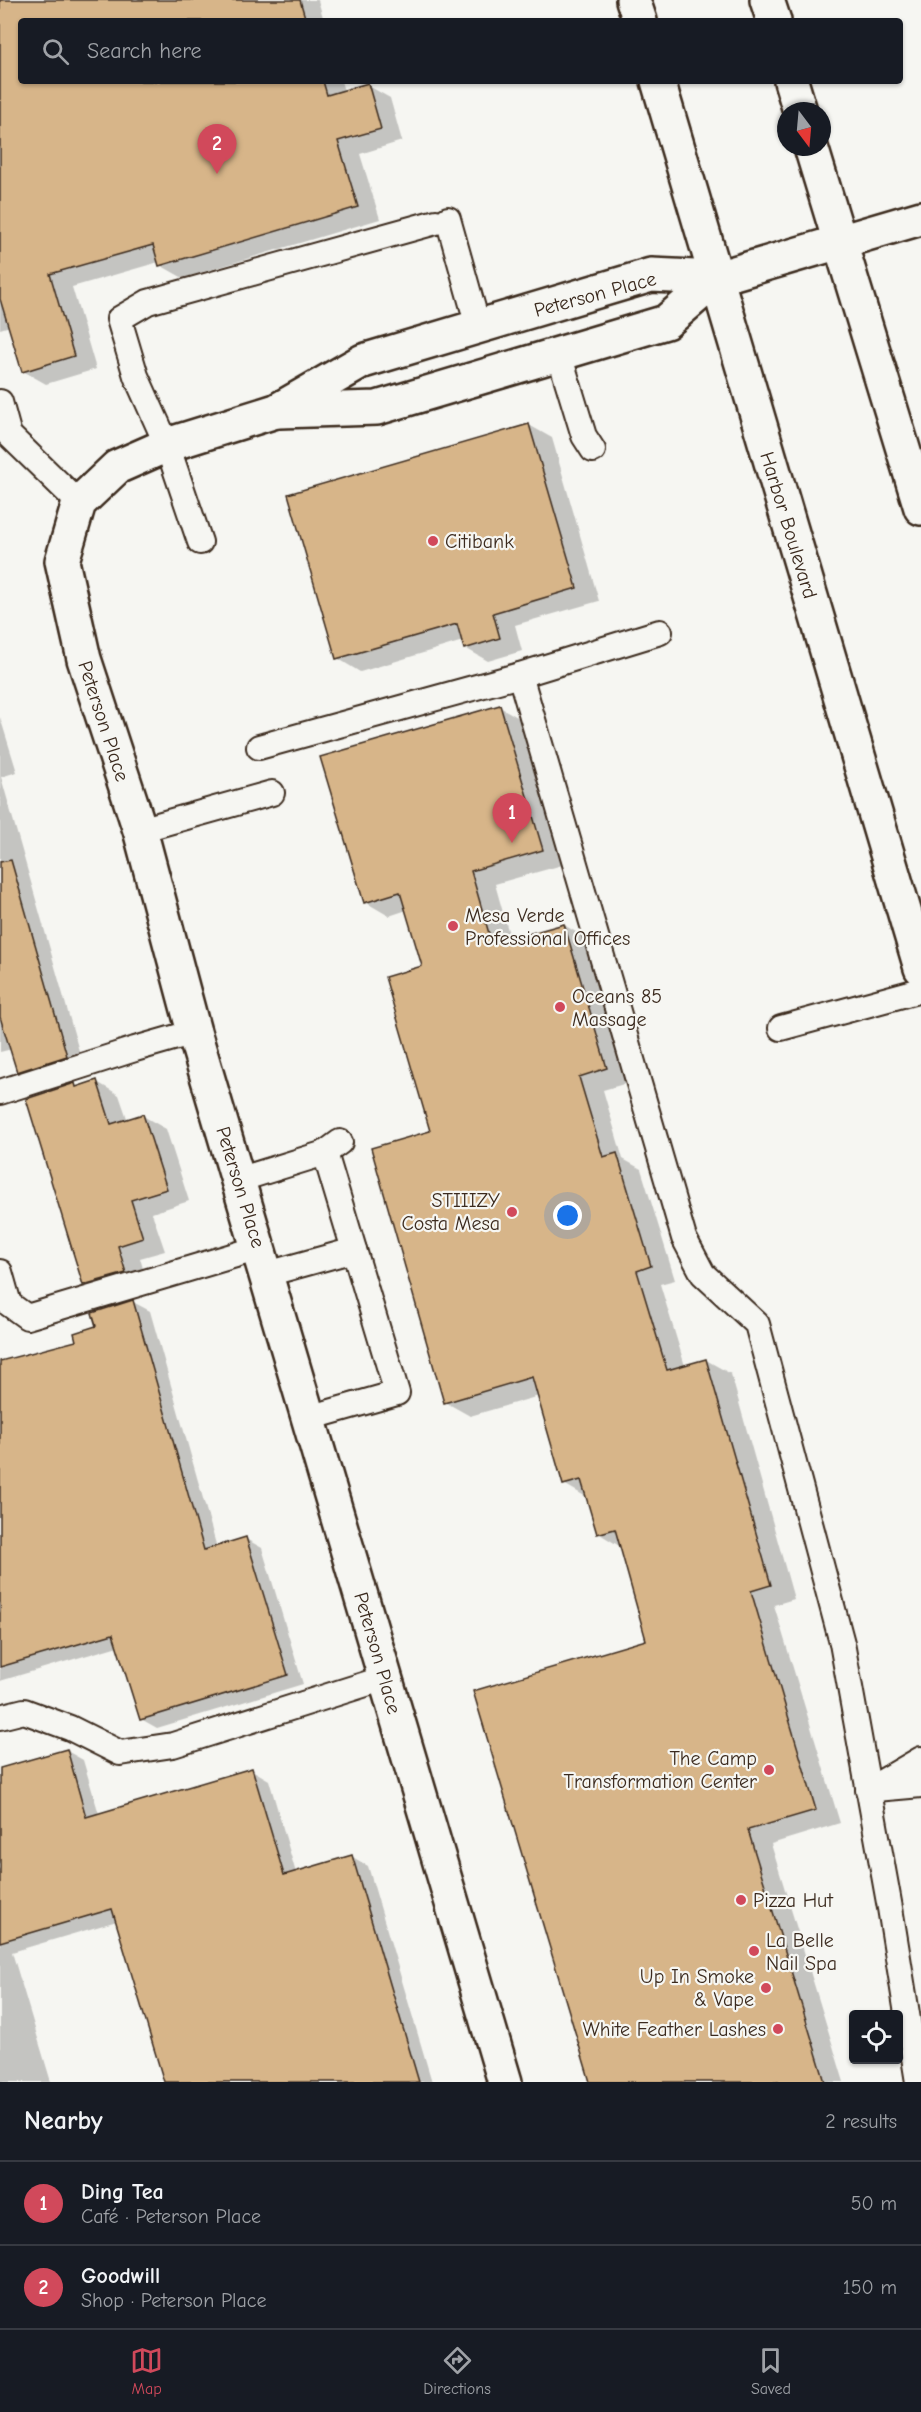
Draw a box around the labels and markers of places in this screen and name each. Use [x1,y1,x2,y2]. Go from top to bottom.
pin: 2 [198,124,236,174]
place label: Citibank [445,530,514,553]
marker: Citibank [426,534,440,548]
pin: 1 [492,794,532,843]
place label: Mesa Verde Professional Offices [465,904,630,950]
marker: Mesa Verde Professional Offices [446,919,460,933]
place label: Oceans 85 Massage [572,985,662,1031]
marker: Oceans 85 Massage [553,1000,567,1014]
place label: STIIIZY Costa Mesa [401,1189,500,1235]
marker: STIIIZY Costa Mesa [505,1205,519,1219]
place label: The Camp Transformation Center [564,1747,757,1793]
marker: The Camp Transformation Center [762,1763,776,1777]
place label: Pizza Hut [753,1889,834,1912]
marker: Pizza Hut [734,1893,748,1907]
place label: La Belle Nail Spa [766,1929,837,1975]
marker: La Belle Nail Spa [747,1944,761,1958]
place label: Up In Smoke & Vape [640,1965,754,2011]
marker: Up In Smoke & Vape [759,1981,773,1995]
place label: White Feather Lashes [582,2018,766,2041]
marker: White Feather Lashes [771,2022,785,2036]

